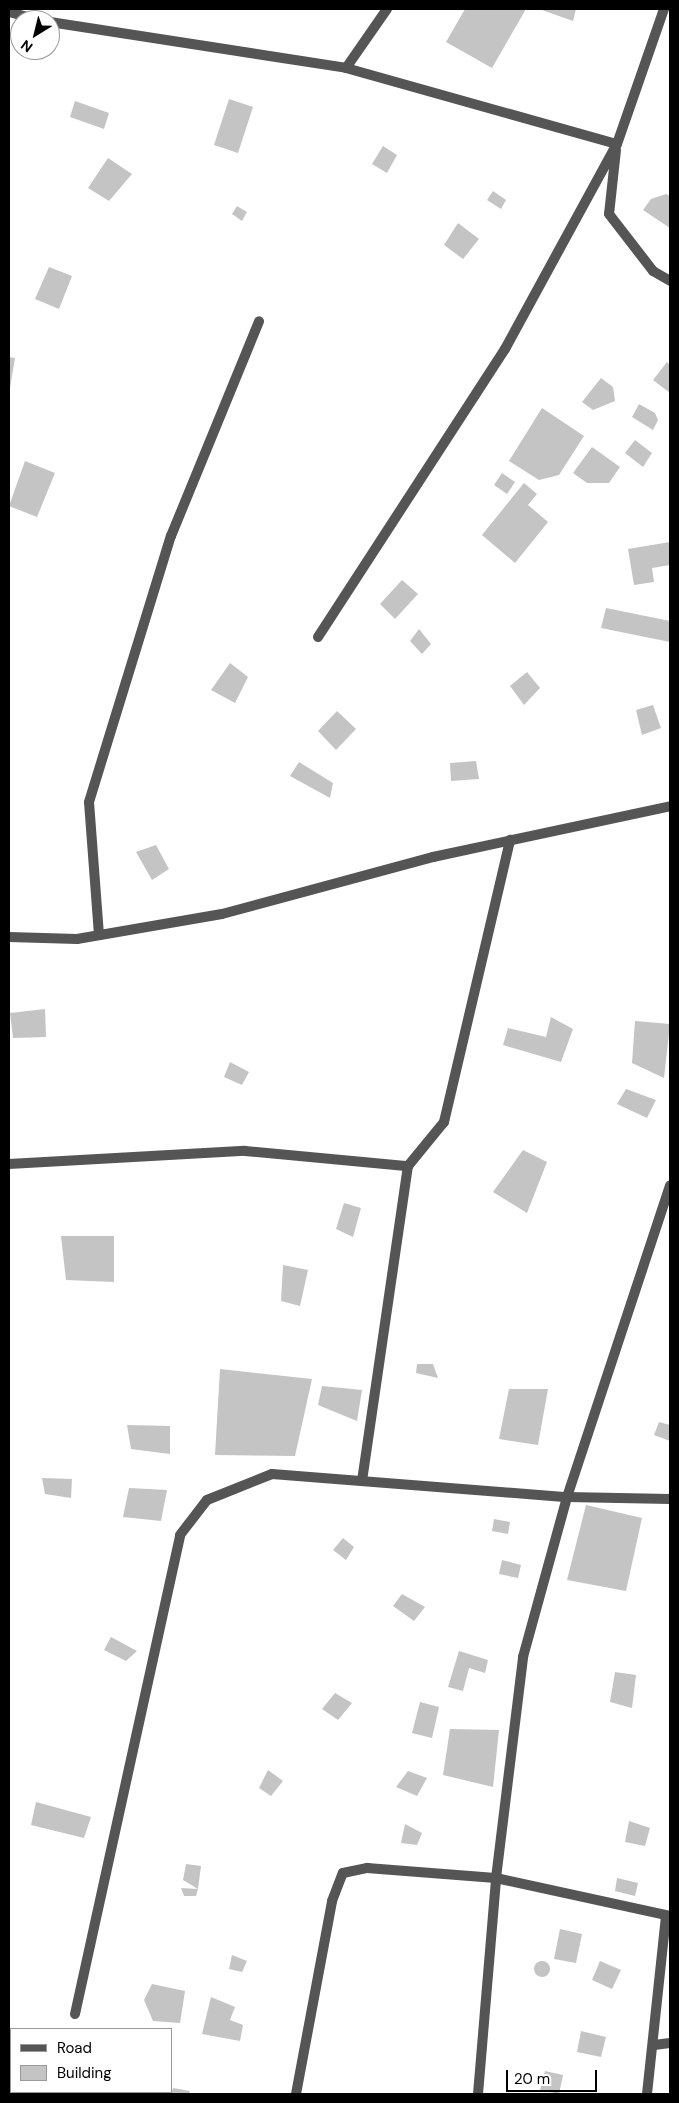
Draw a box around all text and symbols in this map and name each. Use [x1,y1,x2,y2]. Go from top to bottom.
north arrow [10,10,60,60]
text: N [17,36,36,57]
legend [10,2028,172,2093]
text: Road [57,2038,92,2058]
scale bar [509,2060,600,2092]
text: Building [57,2063,112,2083]
text: 20 m [514,2069,550,2089]

